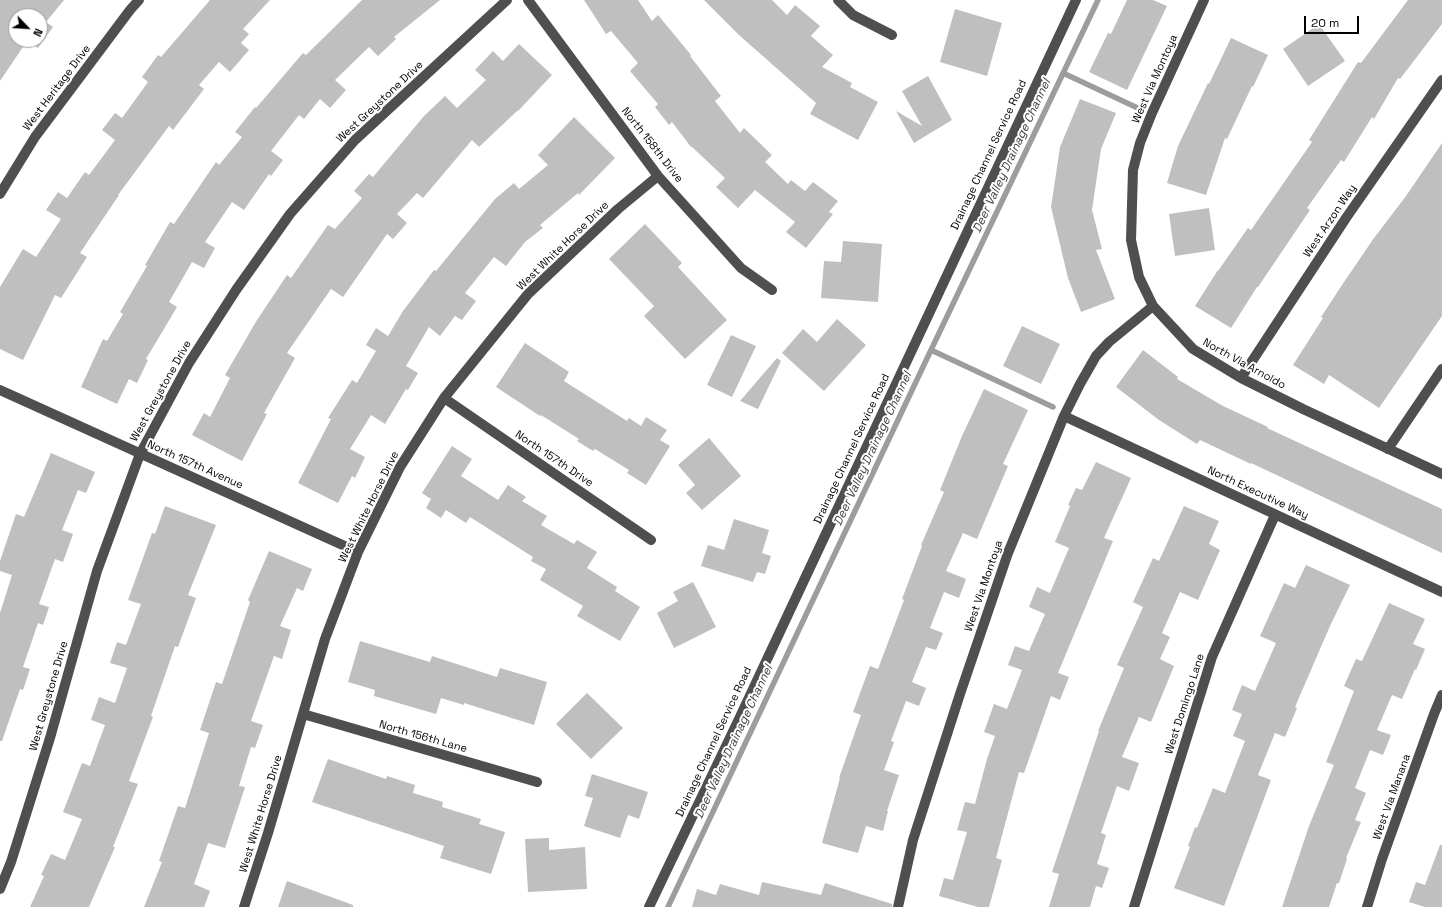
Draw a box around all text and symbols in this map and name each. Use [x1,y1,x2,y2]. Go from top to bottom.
north arrow [8,8,48,48]
scale bar [1306,8,1361,34]
text: 20 m [1311,15,1339,31]
text: N [30,26,46,39]
street label: West Via Montoya [1129,33,1181,125]
street label: West Heritage Drive [20,42,94,134]
street label: West Greystone Drive [334,58,426,146]
water label: Deer Valley Drainage Channel [970,77,1054,235]
street label: Drainage Channel Service Road [948,78,1030,232]
street label: North 158th Drive [619,105,685,185]
street label: West Arzon Way [1301,182,1359,260]
street label: West White Horse Drive [514,199,612,293]
street label: North Via Arnoldo [1200,336,1288,392]
street label: West Greystone Drive [128,338,194,444]
water label: Deer Valley Drainage Channel [831,370,915,528]
street label: Drainage Channel Service Road [811,372,893,526]
street label: North 157th Drive [513,428,595,490]
street label: North 157th Avenue [145,438,245,492]
street label: West White Horse Drive [336,449,402,565]
street label: North Executive Way [1205,464,1311,522]
street label: West Via Montoya [962,539,1006,633]
street label: West Greystone Drive [27,640,71,752]
street label: West Domingo Lane [1163,652,1207,756]
water label: Deer Valley Drainage Channel [692,663,776,821]
street label: Drainage Channel Service Road [673,665,755,819]
street label: North 156th Lane [377,718,469,756]
street label: West Via Manana [1370,752,1414,842]
street label: West White Horse Drive [237,754,285,874]

